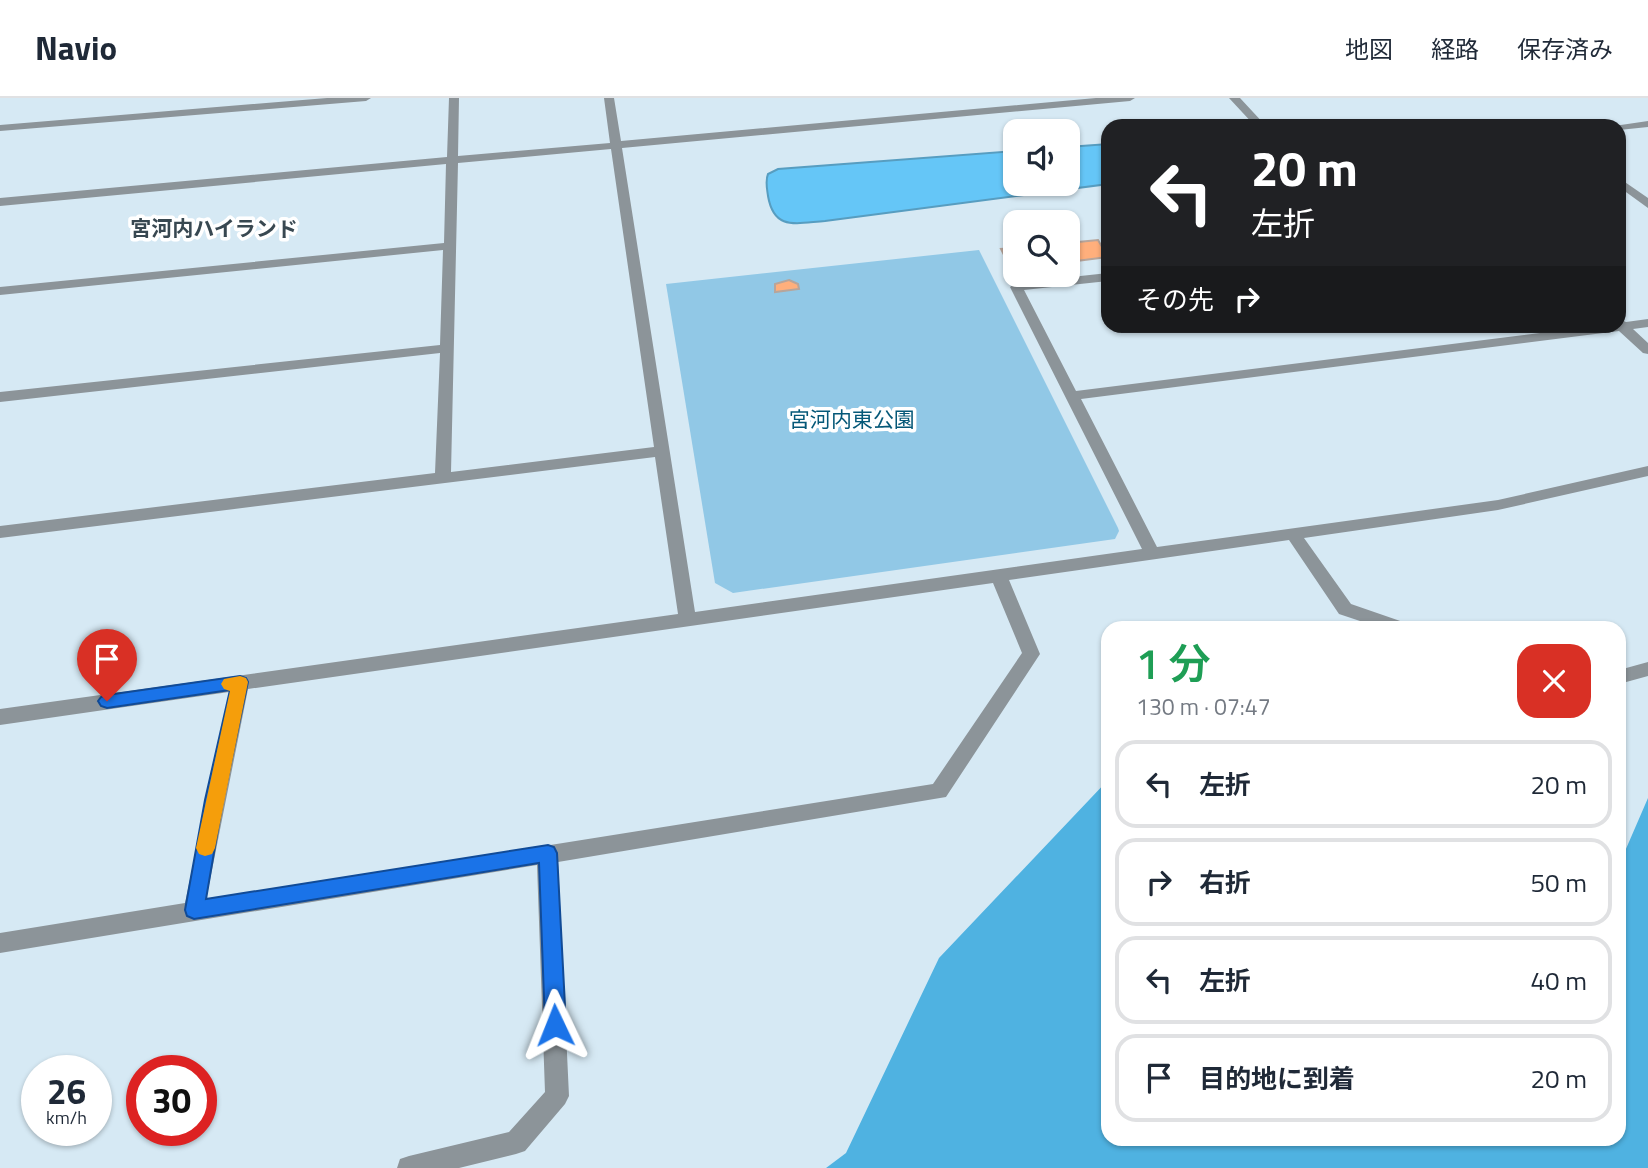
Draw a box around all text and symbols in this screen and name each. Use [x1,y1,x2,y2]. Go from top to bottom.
text: Navio [35,23,117,73]
text: 地図 [1345,31,1393,67]
text: 経路 [1431,31,1479,67]
text: 保存済み [1517,31,1613,67]
map controls [1003,119,1080,287]
button: sound [1003,119,1080,196]
text: 20 m [1251,130,1358,205]
icon: left [1136,147,1227,238]
text: 左折 [1251,199,1315,247]
button: search [1003,210,1080,287]
district label: 宮河内ハイランド [130,212,298,244]
text: その先 [1136,280,1214,319]
icon: right [1228,280,1266,318]
park label: 宮河内東公園 [789,403,915,435]
pin [77,629,137,701]
text: 1 分 [1136,631,1211,695]
icon: arrive [88,640,126,678]
button: close [1517,644,1591,718]
text: 130 m · 07:47 [1136,689,1271,724]
icon: left [1140,765,1178,803]
text: 左折 [1199,765,1251,804]
text: 20 m [1530,765,1587,804]
icon: right [1140,863,1178,901]
text: 右折 [1199,863,1251,902]
text: 50 m [1530,863,1587,902]
icon: left [1140,961,1178,999]
text: 左折 [1199,961,1251,1000]
text: 40 m [1530,961,1587,1000]
position arrow [518,988,592,1062]
speed limit sign: 30 [126,1055,217,1146]
icon: arrive [1140,1059,1178,1097]
text: 目的地に到着 [1199,1059,1355,1098]
text: 20 m [1530,1059,1587,1098]
text: 26 [47,1064,86,1118]
text: km/h [46,1104,87,1131]

